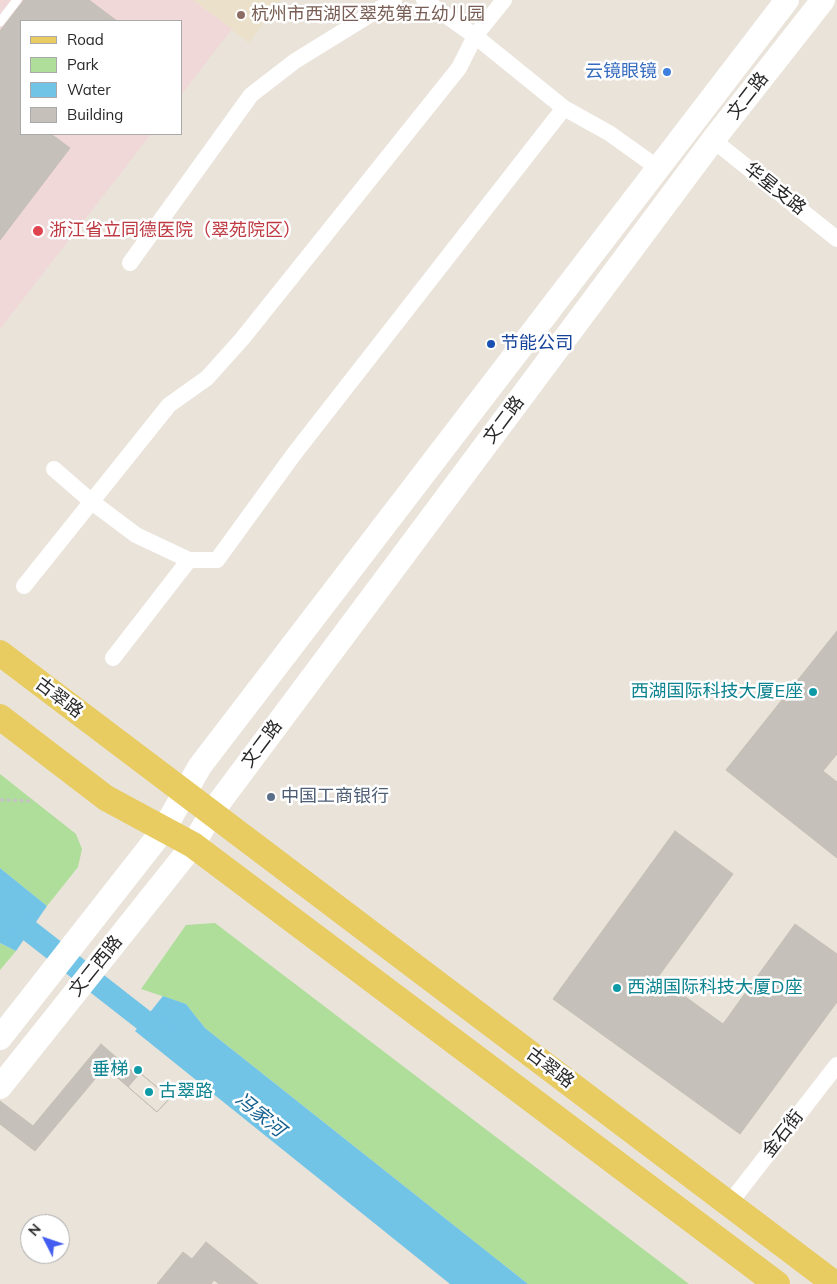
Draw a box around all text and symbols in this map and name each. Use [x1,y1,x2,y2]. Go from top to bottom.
place label: 杭州市西湖区翠苑第五幼儿园 [251,4,485,26]
marker: 杭州市西湖区翠苑第五幼儿园 [235,9,247,21]
legend [20,20,182,135]
text: Road [67,30,104,49]
text: Park [67,55,99,74]
place label: 云镜眼镜 [585,61,657,83]
marker: 云镜眼镜 [661,66,673,78]
street label: 文二路 [723,68,773,124]
text: Water [67,80,111,99]
text: Building [67,105,123,124]
street label: 华星支路 [740,158,810,220]
place label: 浙江省立同德医院（翠苑院区） [49,220,301,242]
marker: 浙江省立同德医院（翠苑院区） [31,224,45,238]
place label: 节能公司 [501,333,573,355]
marker: 节能公司 [485,338,497,350]
street label: 文二路 [479,392,529,448]
street label: 古翠路 [31,673,87,723]
place label: 西湖国际科技大厦E座 [630,681,803,703]
marker: 西湖国际科技大厦E座 [807,686,819,698]
street label: 文二路 [237,716,287,772]
place label: 中国工商银行 [281,786,389,808]
marker: 中国工商银行 [265,791,277,803]
street label: 文二西路 [65,931,127,1001]
place label: 西湖国际科技大厦D座 [627,977,802,999]
marker: 西湖国际科技大厦D座 [611,982,623,994]
street label: 古翠路 [522,1043,578,1093]
place label: 垂梯 [92,1059,128,1081]
marker: 垂梯 [132,1064,144,1076]
place label: 古翠路 [159,1081,213,1103]
marker: 古翠路 [143,1086,155,1098]
water label: 冯家河 [231,1088,289,1142]
street label: 金石街 [758,1106,808,1162]
north arrow [20,1214,70,1264]
text: N [24,1220,45,1240]

